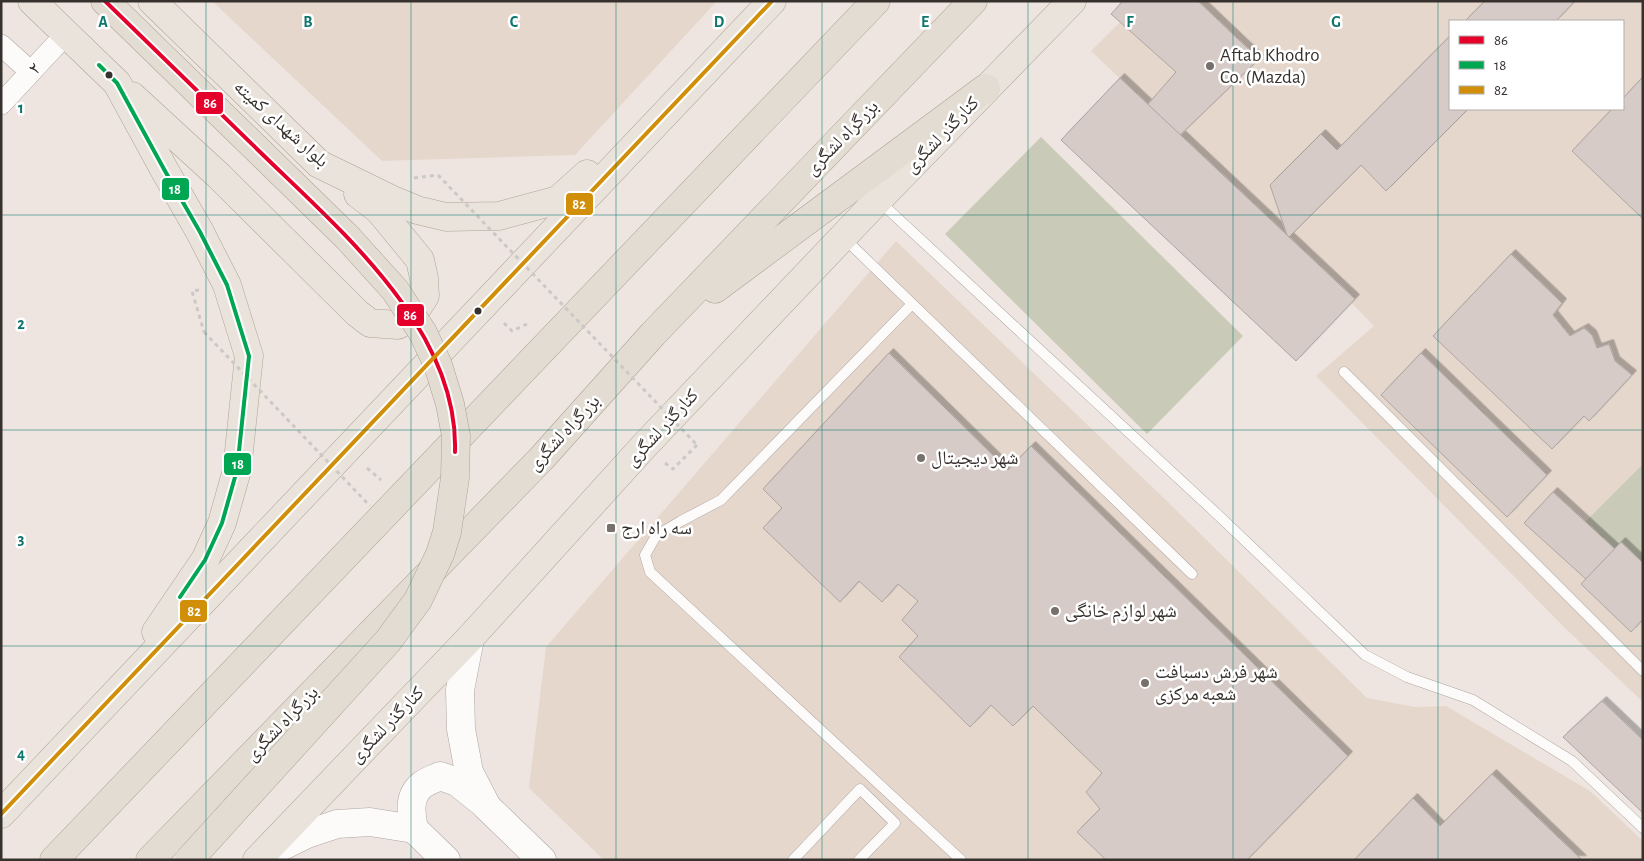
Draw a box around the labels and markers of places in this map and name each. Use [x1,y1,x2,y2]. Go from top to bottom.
place label: Aftab Khodro Co. (Mazda) [1220,46,1320,87]
marker: Aftab Khodro Co. (Mazda) [1204,60,1216,72]
unlabelled marker [104,70,114,80]
unlabelled marker [473,306,483,316]
place label: شهر دیجیتال [931,449,1018,469]
marker: شهر دیجیتال [915,452,927,464]
place label: سه راه ارج [621,519,692,539]
marker: سه راه ارج [605,522,617,534]
place label: شهر لوازم خانگی [1065,602,1177,624]
marker: شهر لوازم خانگی [1049,605,1061,617]
place label: شهر فرش دسبافت شعبه مرکزی [1155,663,1278,705]
marker: شهر فرش دسبافت شعبه مرکزی [1139,677,1151,689]

